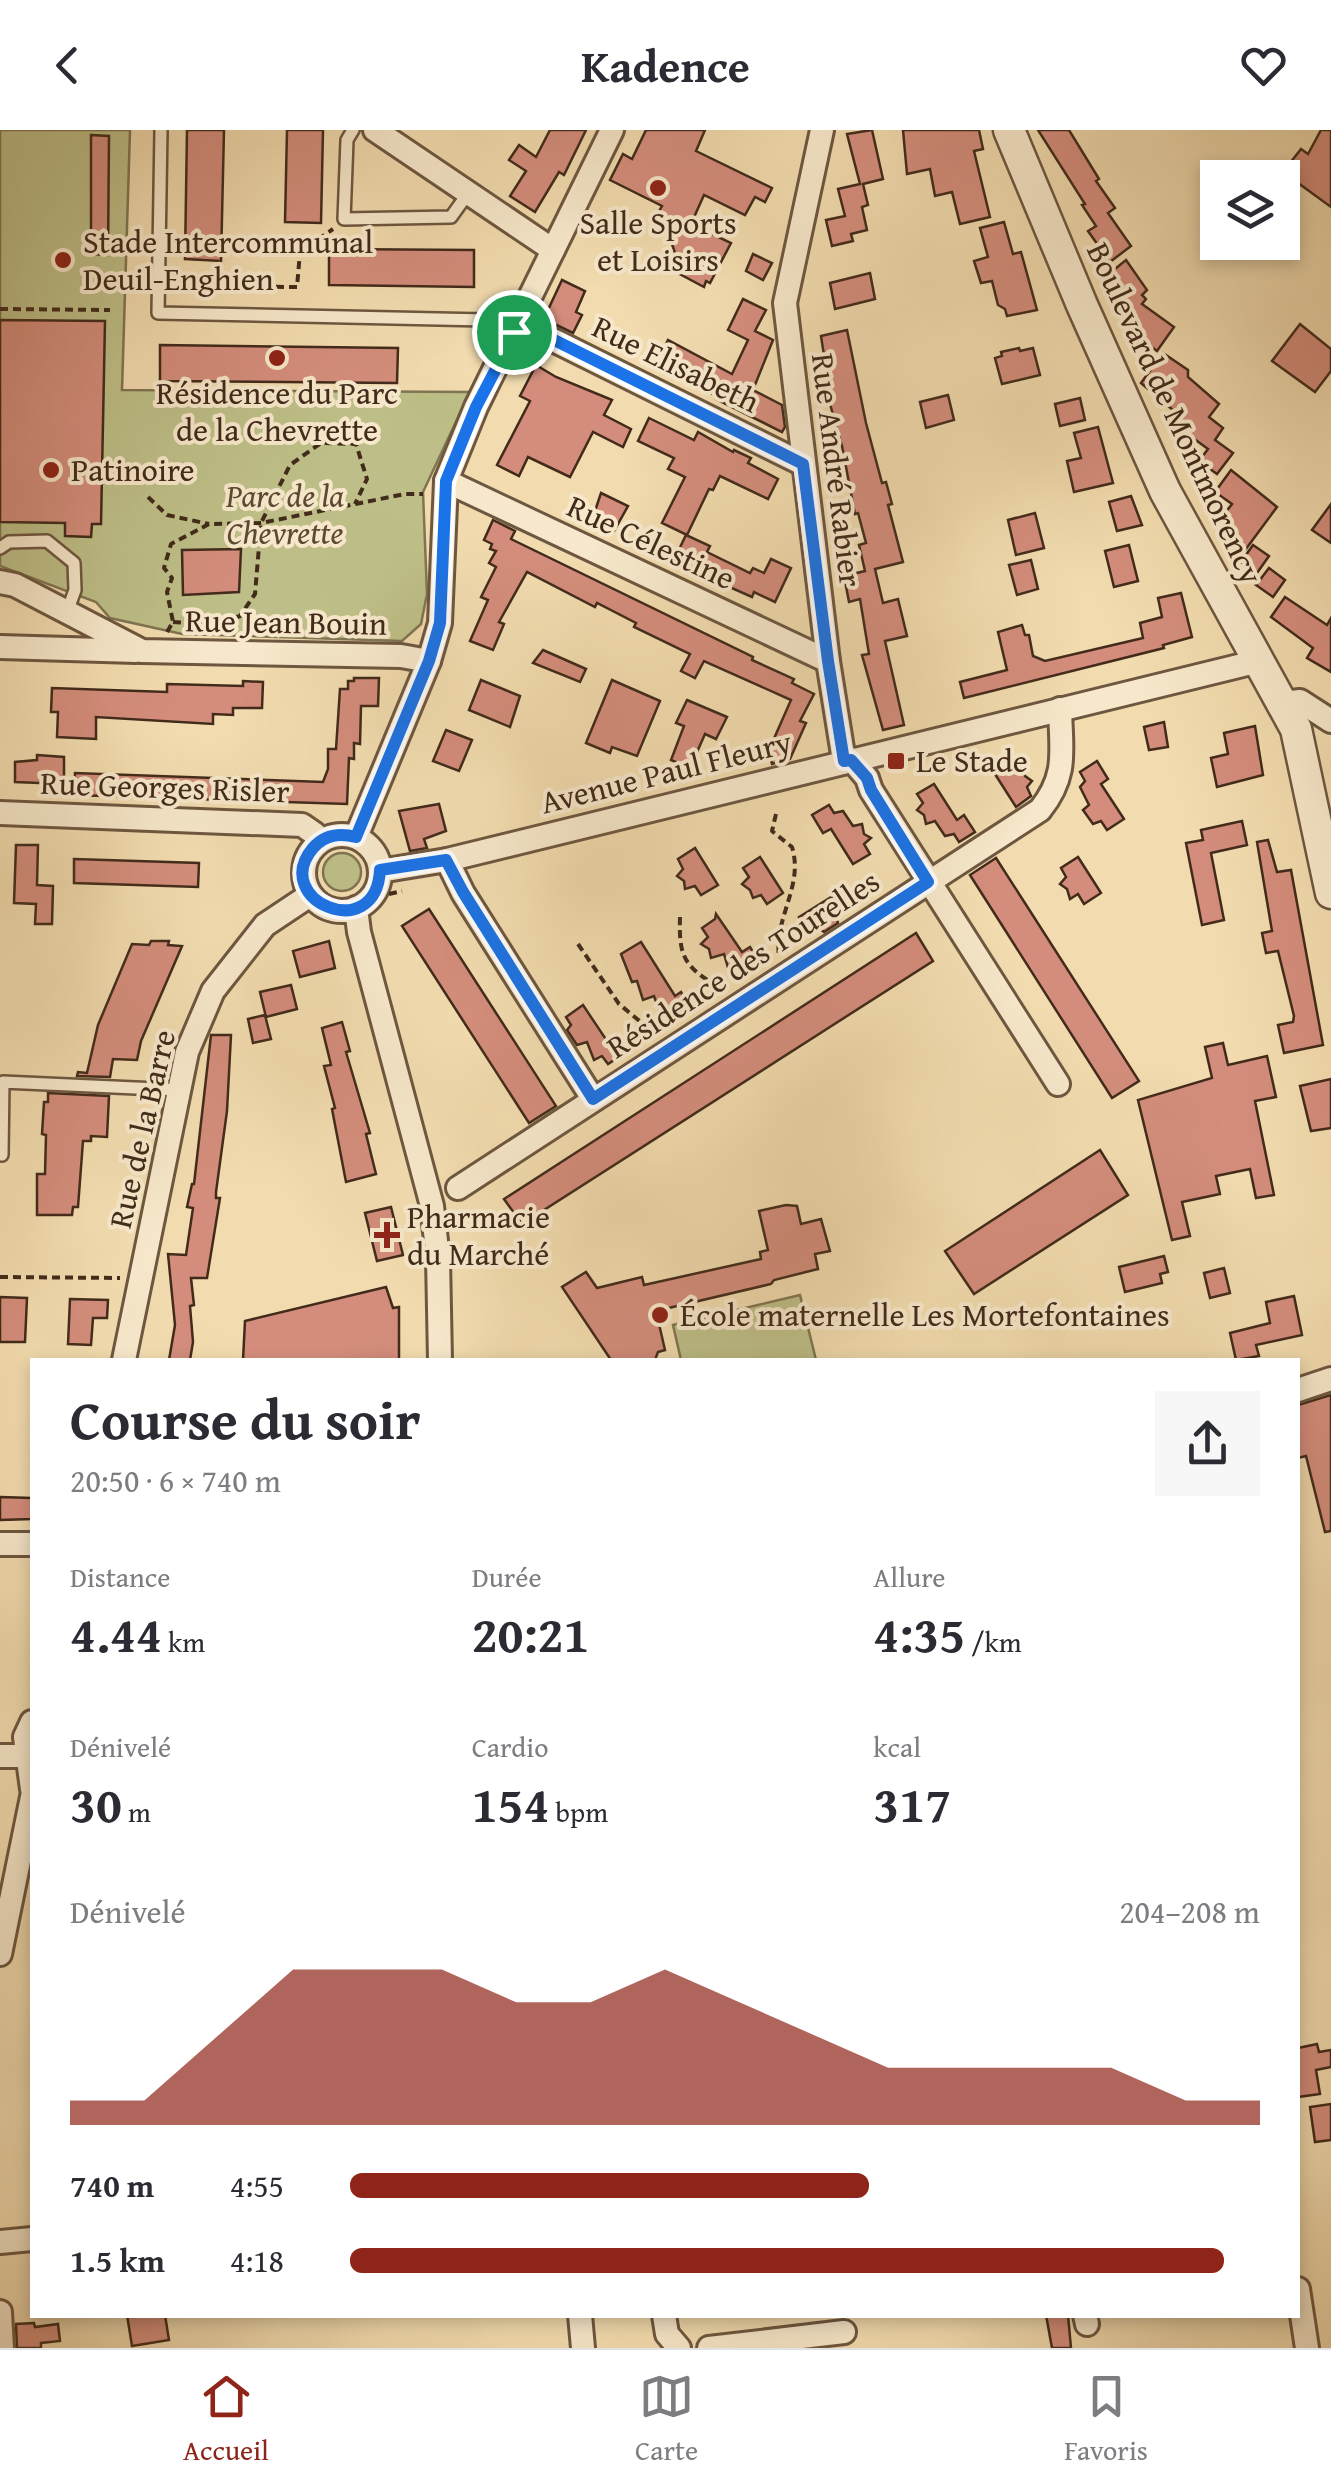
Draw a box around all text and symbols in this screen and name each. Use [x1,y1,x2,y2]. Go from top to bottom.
text: Kadence [581,33,750,98]
icon: back [40,38,95,93]
icon: heart [1236,38,1291,93]
map controls [1200,160,1300,260]
button: layers [1200,160,1300,260]
marker: Salle Sports et Loisirs [647,177,669,199]
place label: Salle Sports et Loisirs [579,199,737,283]
place label: Stade Intercommunal Deuil-Enghien [83,218,373,302]
street label: Boulevard de Montmorency [1075,234,1275,592]
marker: Stade Intercommunal Deuil-Enghien [52,249,74,271]
pin [472,290,557,375]
street label: Rue Elisabeth [585,303,768,424]
icon: arrive [487,305,542,360]
marker: Résidence du Parc de la Chevrette [266,347,288,369]
street label: Rue André Rabier [800,351,875,589]
place label: Résidence du Parc de la Chevrette [156,369,398,453]
place label: Patinoire [71,446,195,493]
marker: Patinoire [40,459,62,481]
park label: Parc de la Chevrette [225,472,344,556]
street label: Rue Célestine [560,482,743,601]
street label: Rue Jean Bouin [185,596,387,647]
street label: Avenue Paul Fleury [535,718,796,825]
place label: Le Stade [916,737,1028,784]
marker: Le Stade [885,750,907,772]
street label: Rue Georges Risler [40,759,290,814]
street label: Résidence des Tourelles [597,858,888,1070]
street label: Rue de la Barre [96,1025,187,1233]
place label: Pharmacie du Marché [407,1193,550,1277]
marker: Pharmacie du Marché [376,1224,398,1246]
place label: École maternelle Les Mortefontaines [680,1291,1170,1338]
marker: École maternelle Les Mortefontaines [649,1304,671,1326]
text: Course du soir [70,1379,420,1459]
button: share [1155,1391,1260,1496]
text: 20:50 · 6 × 740 m [70,1457,281,1504]
text: Distance [70,1556,170,1597]
text: Durée [472,1556,542,1597]
text: Allure [873,1556,945,1597]
text: 4.44 [70,1597,162,1670]
text: 20:21 [472,1597,589,1670]
text: 4:35 [873,1597,965,1670]
text: km [162,1621,205,1662]
text: /km [965,1621,1022,1662]
text: Dénivelé [70,1726,171,1767]
text: Cardio [472,1726,548,1767]
text: kcal [873,1726,921,1767]
text: 30 [70,1767,122,1840]
text: 154 [472,1767,549,1840]
text: 317 [873,1767,951,1840]
text: m [122,1791,151,1832]
text: bpm [549,1791,608,1832]
text: Dénivelé [70,1888,186,1935]
text: 204–208 m [1119,1888,1260,1935]
text: 740 m [70,2162,154,2209]
text: 4:55 [230,2162,284,2209]
text: 1.5 km [70,2237,165,2284]
text: 4:18 [230,2237,284,2284]
tab: Accueil [183,2369,269,2470]
tab: Carte [635,2369,698,2470]
tab: Favoris [1064,2369,1148,2470]

